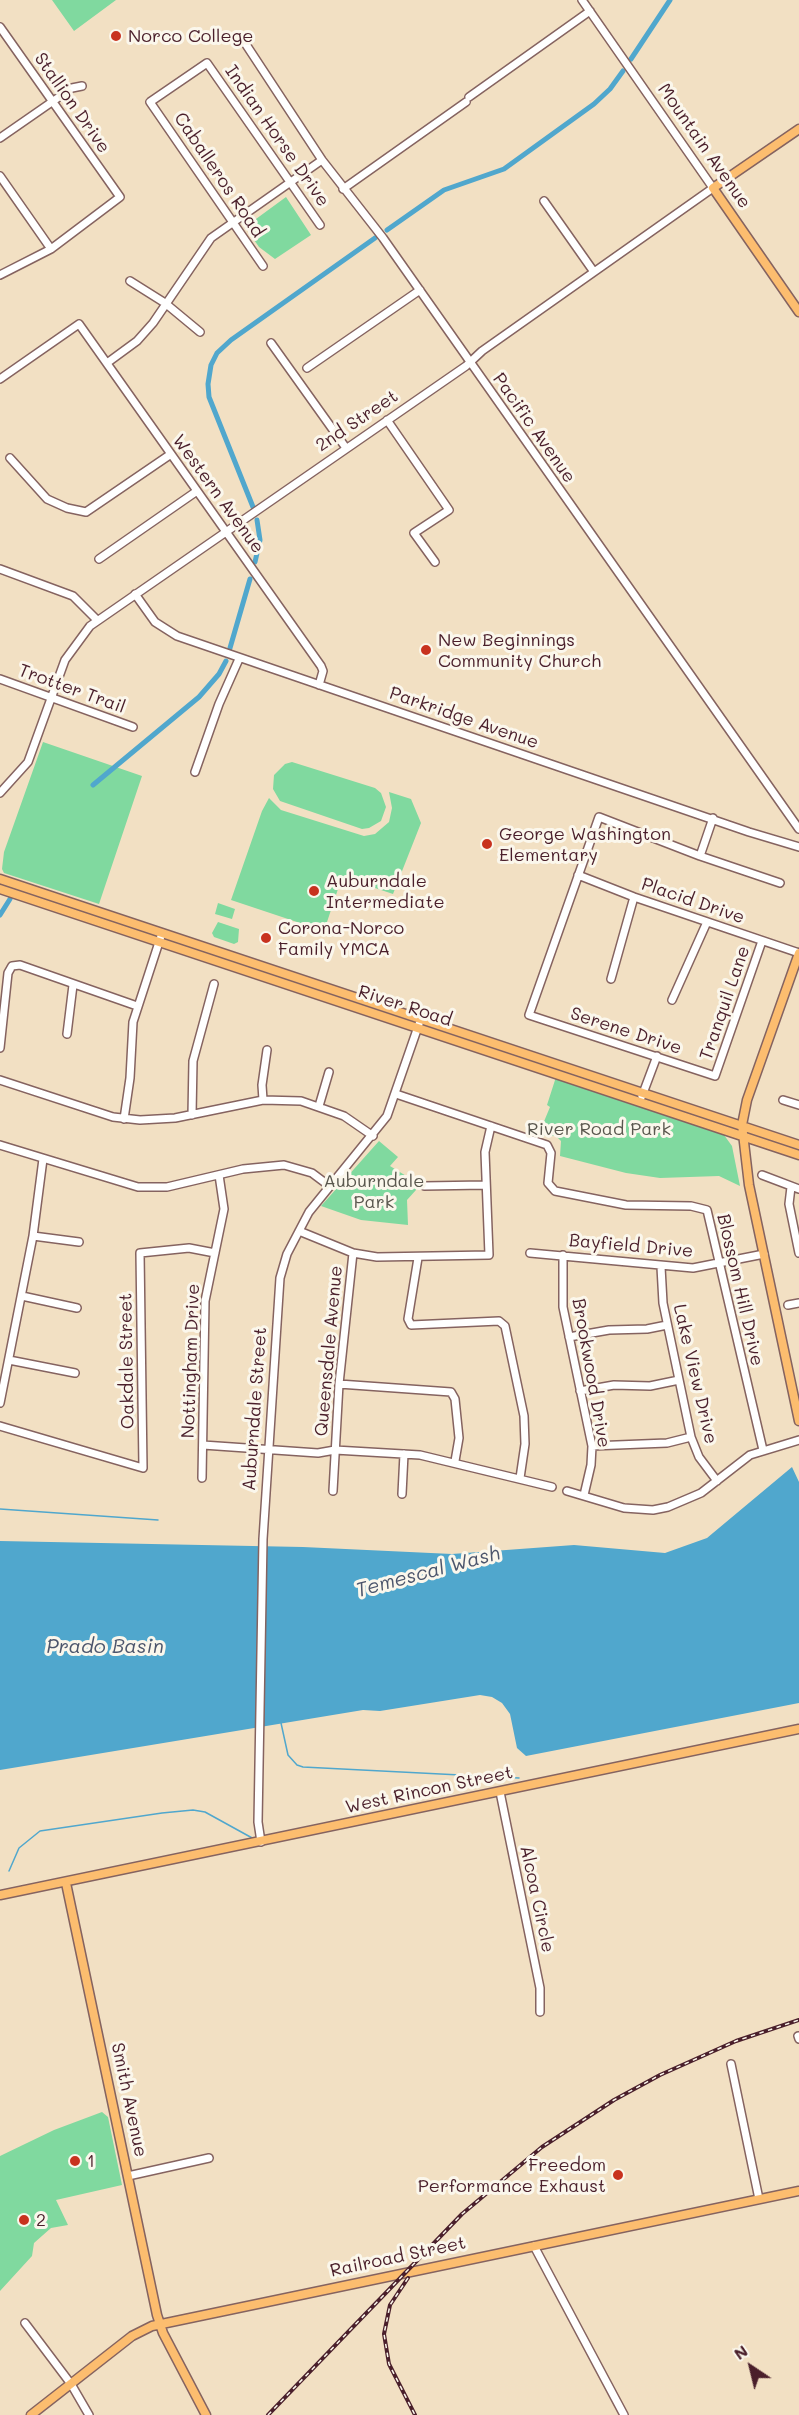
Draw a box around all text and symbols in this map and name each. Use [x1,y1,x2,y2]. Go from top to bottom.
place label: Norco College [128,25,253,47]
marker: Norco College [109,29,123,43]
street label: Stallion Drive [29,49,115,157]
street label: Indian Horse Drive [220,61,334,211]
street label: Mountain Avenue [653,79,755,213]
street label: Caballeros Road [169,108,269,242]
street label: Pacific Avenue [488,369,580,487]
street label: 2nd Street [312,386,402,456]
street label: Western Avenue [168,430,268,558]
place label: New Beginnings Community Church [438,629,601,672]
marker: New Beginnings Community Church [419,643,433,657]
street label: Trotter Trail [16,660,128,718]
street label: Parkridge Avenue [387,682,541,754]
place label: George Washington Elementary [499,823,671,866]
marker: George Washington Elementary [480,837,494,851]
place label: Auburndale Intermediate [326,870,445,912]
street label: Placid Drive [639,873,747,929]
marker: Auburndale Intermediate [307,884,321,898]
place label: Corona-Norco Family YMCA [278,917,404,960]
marker: Corona-Norco Family YMCA [259,931,273,945]
street label: Tranquil Lane [695,943,755,1063]
street label: River Road [355,981,455,1031]
street label: Serene Drive [568,1003,684,1059]
park label: River Road Park [527,1118,671,1140]
park label: Auburndale Park [324,1170,424,1212]
street label: Blossom Hill Drive [712,1212,768,1368]
street label: Bayfield Drive [568,1230,694,1262]
street label: Queensdale Avenue [311,1265,347,1437]
street label: Nottingham Drive [178,1283,204,1439]
street label: Oakdale Street [115,1293,139,1429]
street label: Brookwood Drive [567,1297,615,1449]
street label: Lake View Drive [668,1302,722,1446]
street label: Auburndale Street [239,1326,271,1492]
water label: Temescal Wash [353,1541,503,1603]
water label: Prado Basin [46,1635,164,1659]
street label: West Rincon Street [343,1762,515,1818]
street label: Alcoa Circle [515,1844,559,1954]
street label: Smith Avenue [106,2041,152,2159]
place label: 1 [87,2150,95,2172]
marker: 1 [68,2154,82,2168]
place label: Freedom Performance Exhaust [418,2154,606,2196]
marker: Freedom Performance Exhaust [611,2168,625,2182]
place label: 2 [36,2209,46,2231]
marker: 2 [17,2213,31,2227]
street label: Railroad Street [328,2232,468,2282]
north arrow [721,2337,781,2397]
text: N [729,2340,751,2364]

